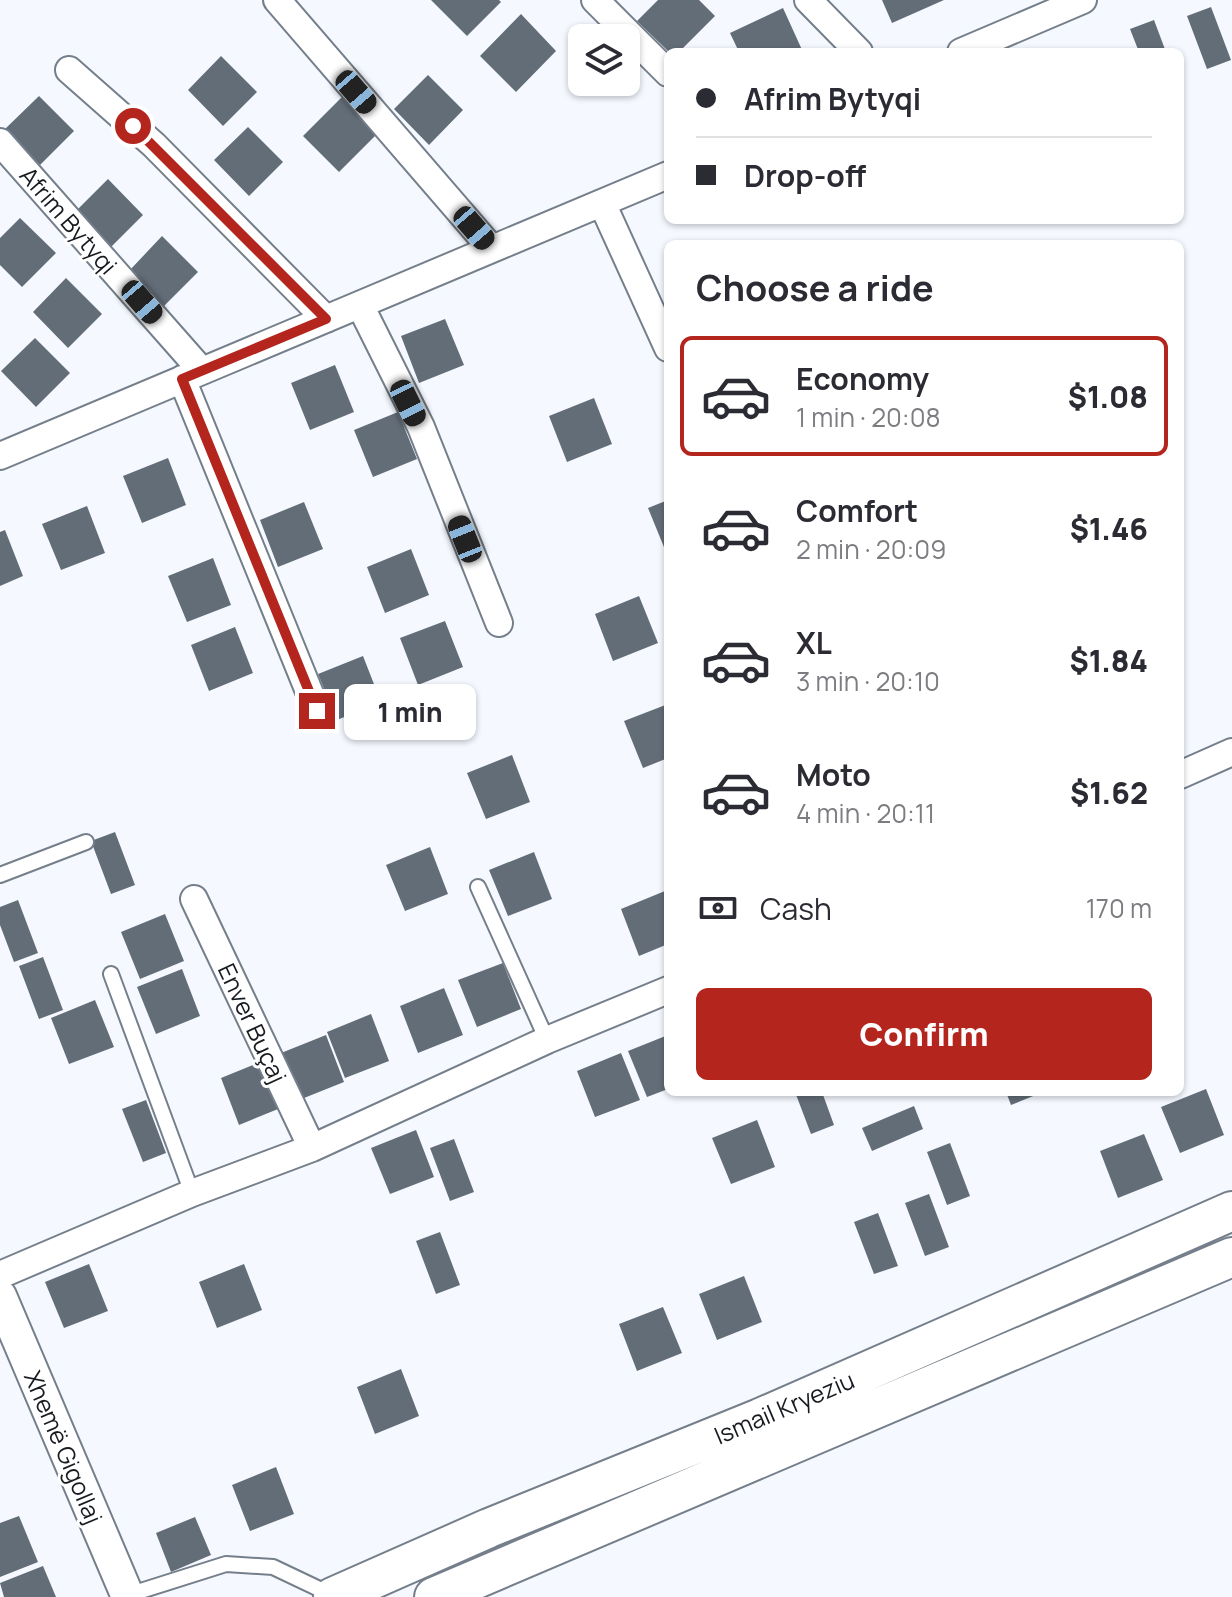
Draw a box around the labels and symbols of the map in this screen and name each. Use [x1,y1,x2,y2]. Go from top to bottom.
car [331,66,381,118]
route start [115,108,151,144]
street label: Afrim Bytyqi [13,159,125,281]
car [449,202,499,254]
car [117,276,167,328]
car [387,376,429,430]
car [445,512,485,566]
callout: 1 min [345,683,477,739]
route end [299,693,335,729]
street label: Enver Buçaj [211,958,295,1088]
street label: Ismail Kryeziu [709,1363,859,1451]
street label: Xhemë Gigollaj [17,1365,111,1529]

